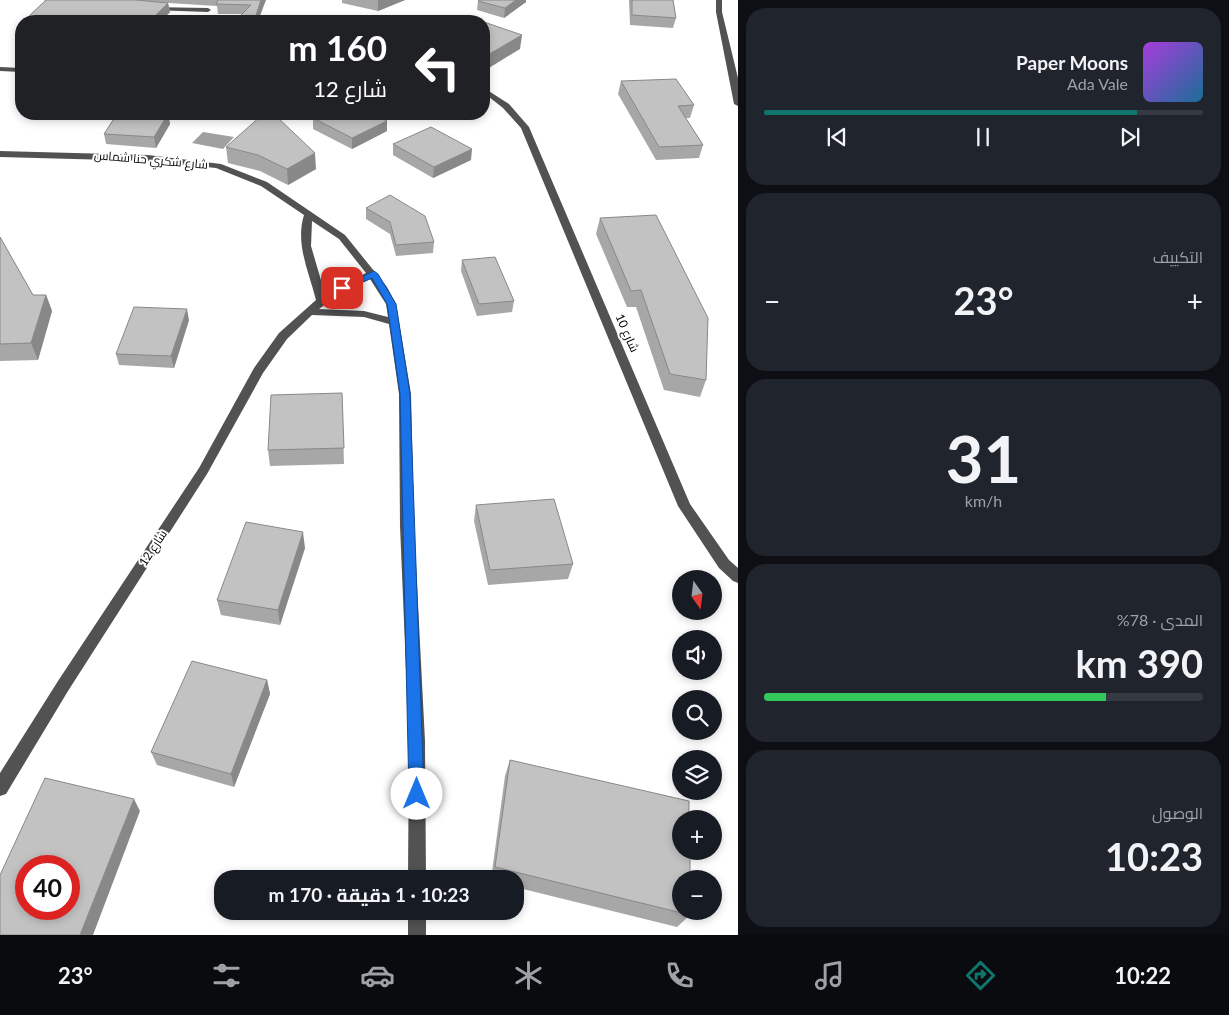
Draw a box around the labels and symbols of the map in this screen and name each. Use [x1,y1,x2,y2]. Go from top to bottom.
street label: شارع شكري حنا شماس [93,147,209,175]
pin [321,267,363,309]
street label: شارع 10 [612,311,643,355]
street label: شارع 12 [135,527,171,569]
north arrow [672,570,722,620]
position arrow [390,767,442,819]
speed limit sign: 40 [15,855,80,920]

